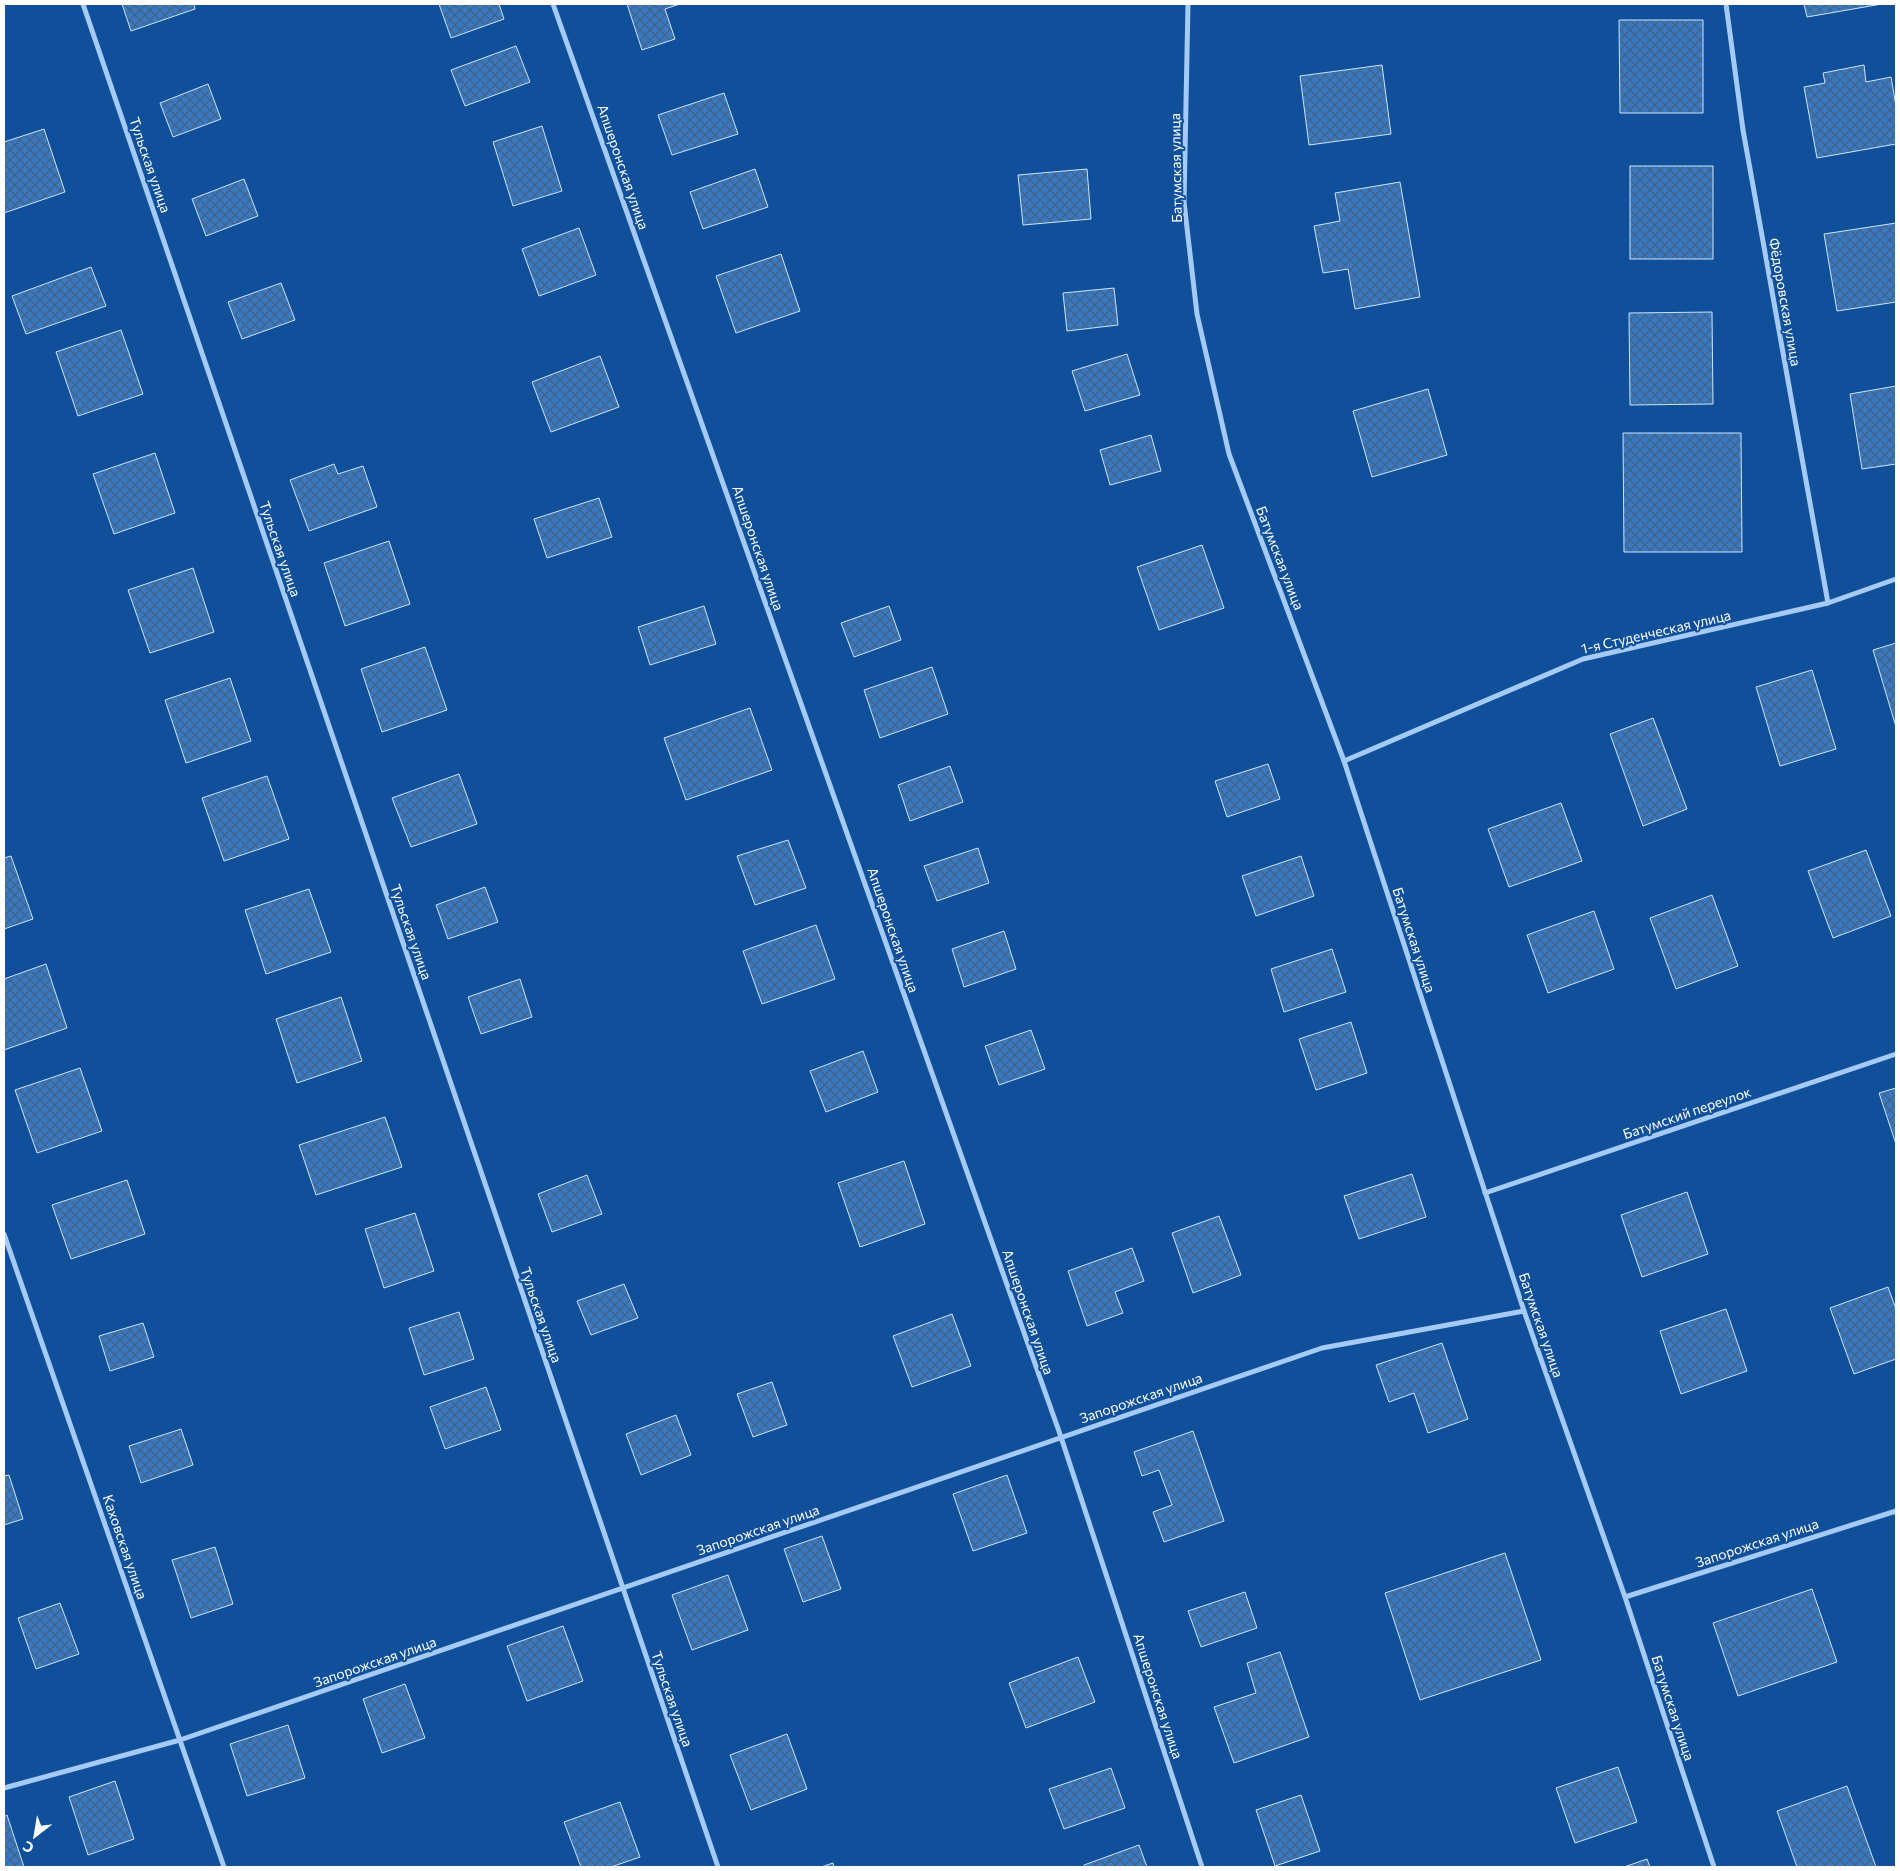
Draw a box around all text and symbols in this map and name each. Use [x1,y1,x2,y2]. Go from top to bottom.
street label: Апшеронская улица [594,102,653,232]
street label: Батумская улица [1166,113,1185,223]
street label: Тульская улица [126,115,175,215]
street label: Фёдоровская улица [1766,236,1805,367]
street label: Апшеронская улица [729,483,788,613]
street label: Тульская улица [256,499,305,599]
street label: Батумская улица [1253,504,1308,612]
street label: 1-я Студенческая улица [1579,606,1732,657]
street label: Апшеронская улица [864,865,923,995]
street label: Тульская улица [387,882,436,982]
street label: Батумская улица [1389,885,1440,995]
street label: Батумский переулок [1621,1082,1754,1142]
street label: Апшеронская улица [999,1247,1058,1377]
street label: Тульская улица [517,1265,566,1365]
street label: Батумская улица [1516,1270,1567,1379]
street label: Запорожская улица [1077,1369,1204,1427]
street label: Каховская улица [100,1492,151,1601]
street label: Запорожская улица [694,1501,821,1559]
street label: Запорожская улица [1693,1515,1821,1570]
street label: Апшеронская улица [1130,1631,1187,1761]
street label: Запорожская улица [311,1633,438,1691]
street label: Тульская улица [648,1649,697,1749]
street label: Батумская улица [1648,1653,1699,1763]
north arrow [10,1811,60,1861]
text: С [20,1838,37,1857]

